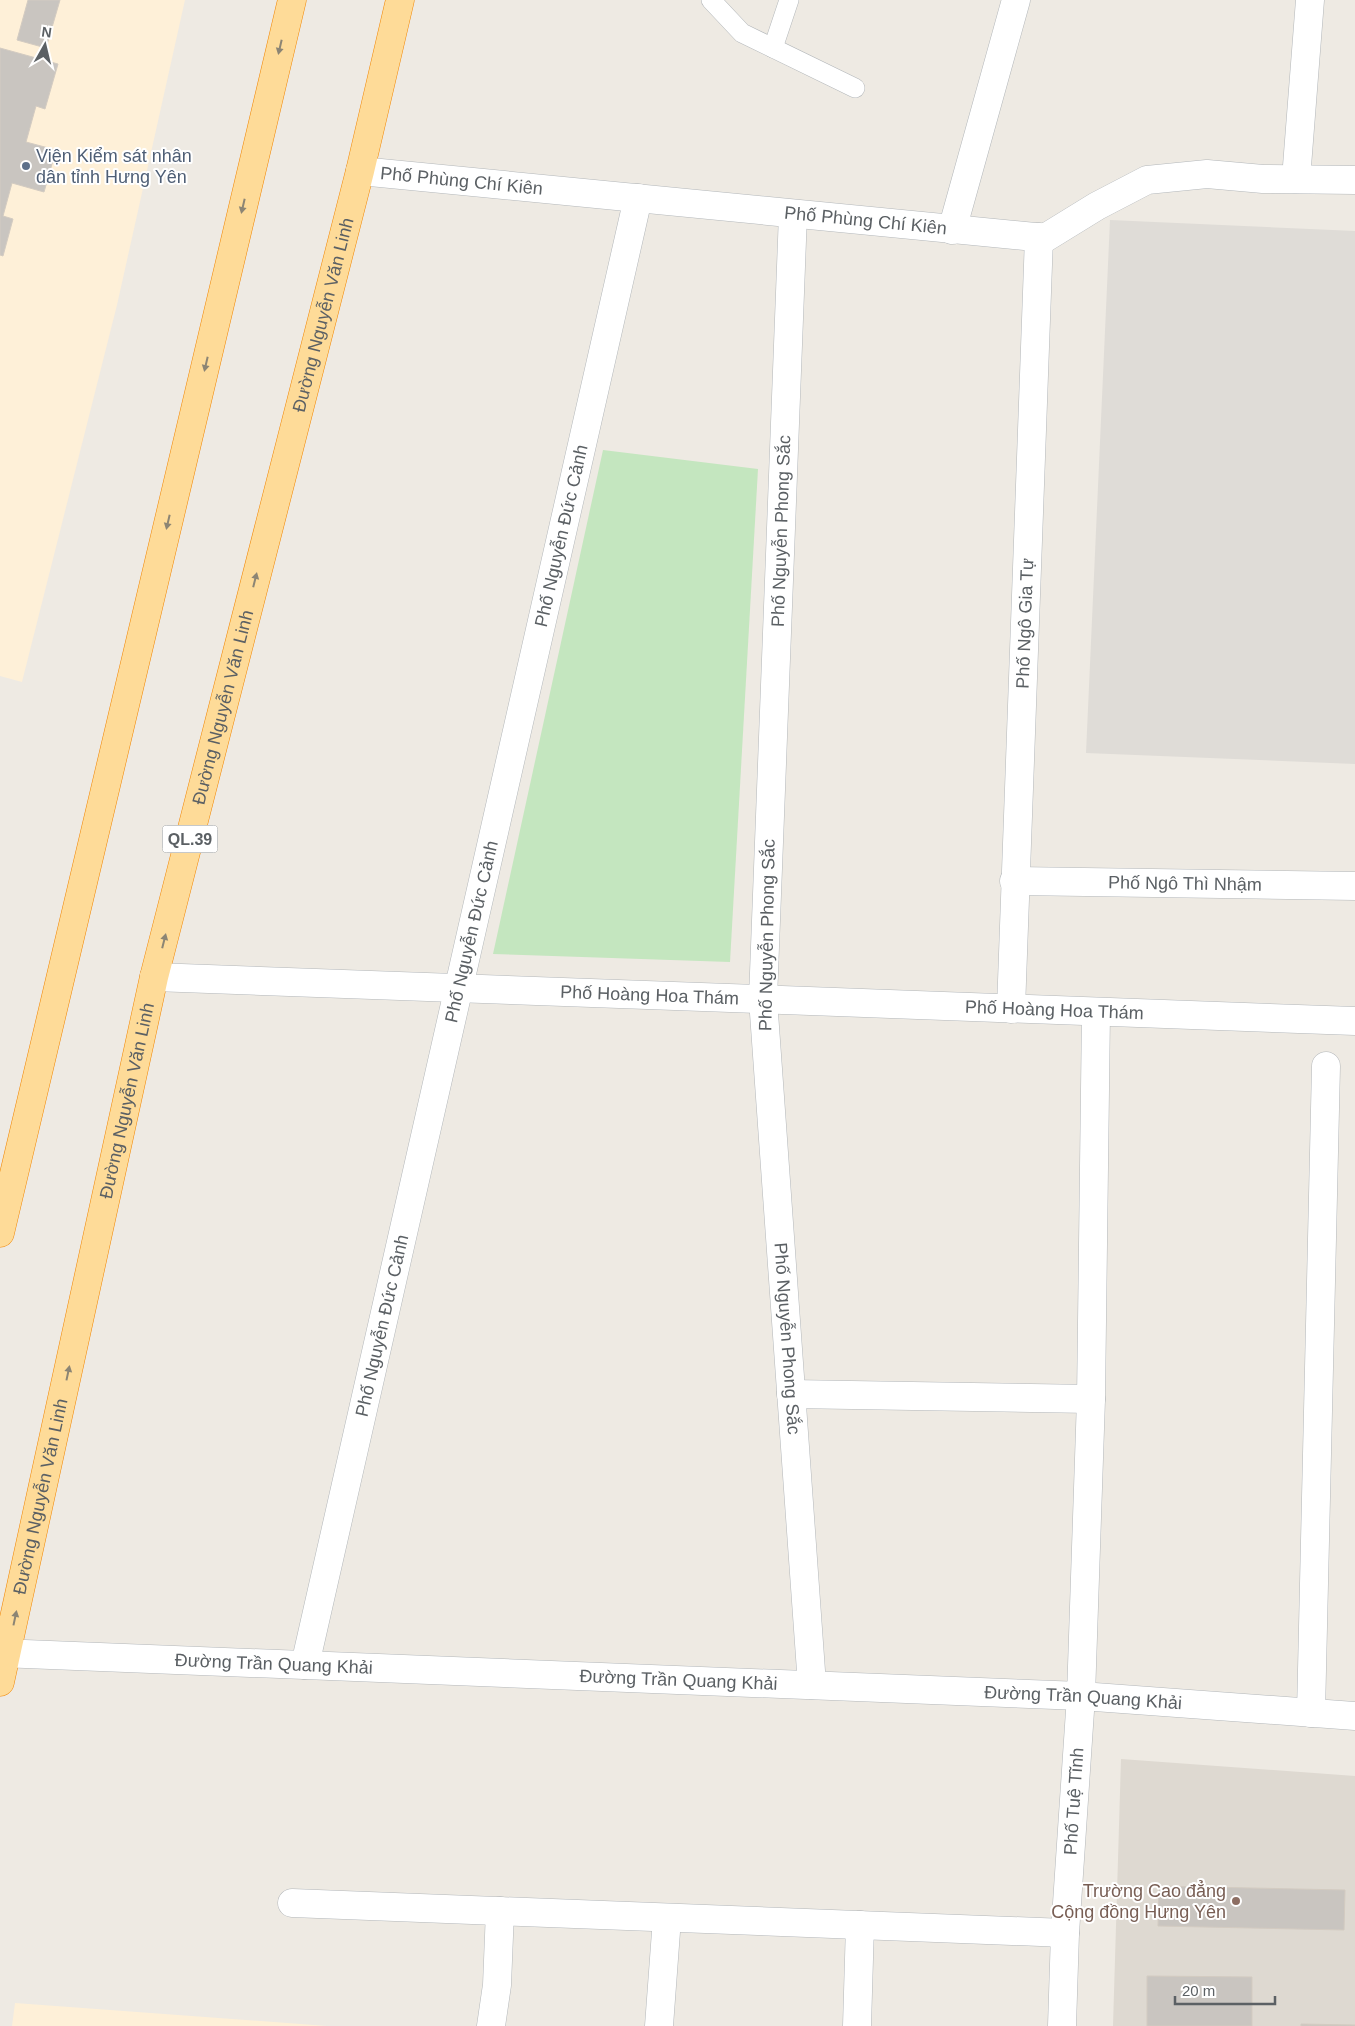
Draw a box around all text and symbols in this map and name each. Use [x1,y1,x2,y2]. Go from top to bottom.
north arrow [20,20,70,70]
text: N [41,23,53,41]
one-way arrow [276,40,284,55]
place label: Viện Kiểm sát nhân dân tỉnh Hưng Yên [36,146,192,187]
marker: Viện Kiểm sát nhân dân tỉnh Hưng Yên [20,160,32,172]
street label: Phố Phùng Chí Kiên [379,163,544,199]
one-way arrow [239,198,247,213]
street label: Phố Phùng Chí Kiên [783,203,948,238]
street label: Đường Nguyễn Văn Linh [289,215,358,414]
one-way arrow [202,356,210,371]
street label: Phố Nguyễn Phong Sắc [767,435,794,627]
street label: Phố Nguyễn Đức Cảnh [531,443,592,629]
one-way arrow [164,514,172,529]
street label: Phố Ngô Gia Tự [1013,557,1037,689]
one-way arrow [252,573,260,588]
street label: Đường Nguyễn Văn Linh [188,608,257,807]
road number: QL.39 [162,826,218,852]
street label: Phố Nguyễn Đức Cảnh [441,839,502,1025]
street label: Phố Nguyễn Phong Sắc [754,839,779,1031]
street label: Phố Ngô Thì Nhậm [1108,872,1262,895]
one-way arrow [160,934,168,949]
street label: Phố Hoàng Hoa Thám [560,982,739,1008]
street label: Phố Hoàng Hoa Thám [965,997,1144,1023]
street label: Đường Nguyễn Văn Linh [96,1001,158,1201]
street label: Phố Nguyễn Đức Cảnh [352,1233,412,1419]
street label: Phố Nguyễn Phong Sắc [770,1242,805,1435]
one-way arrow [64,1366,72,1381]
street label: Đường Nguyễn Văn Linh [9,1396,72,1596]
one-way arrow [11,1610,19,1625]
street label: Đường Trần Quang Khải [174,1650,373,1678]
street label: Đường Trần Quang Khải [579,1666,778,1694]
street label: Đường Trần Quang Khải [984,1682,1183,1713]
street label: Phố Tuệ Tĩnh [1060,1747,1087,1856]
place label: Trường Cao đẳng Cộng đồng Hưng Yên [1051,1880,1226,1922]
marker: Trường Cao đẳng Cộng đồng Hưng Yên [1230,1895,1242,1907]
scale bar [1175,1974,1275,2006]
text: 20 m [1182,1982,1215,1999]

